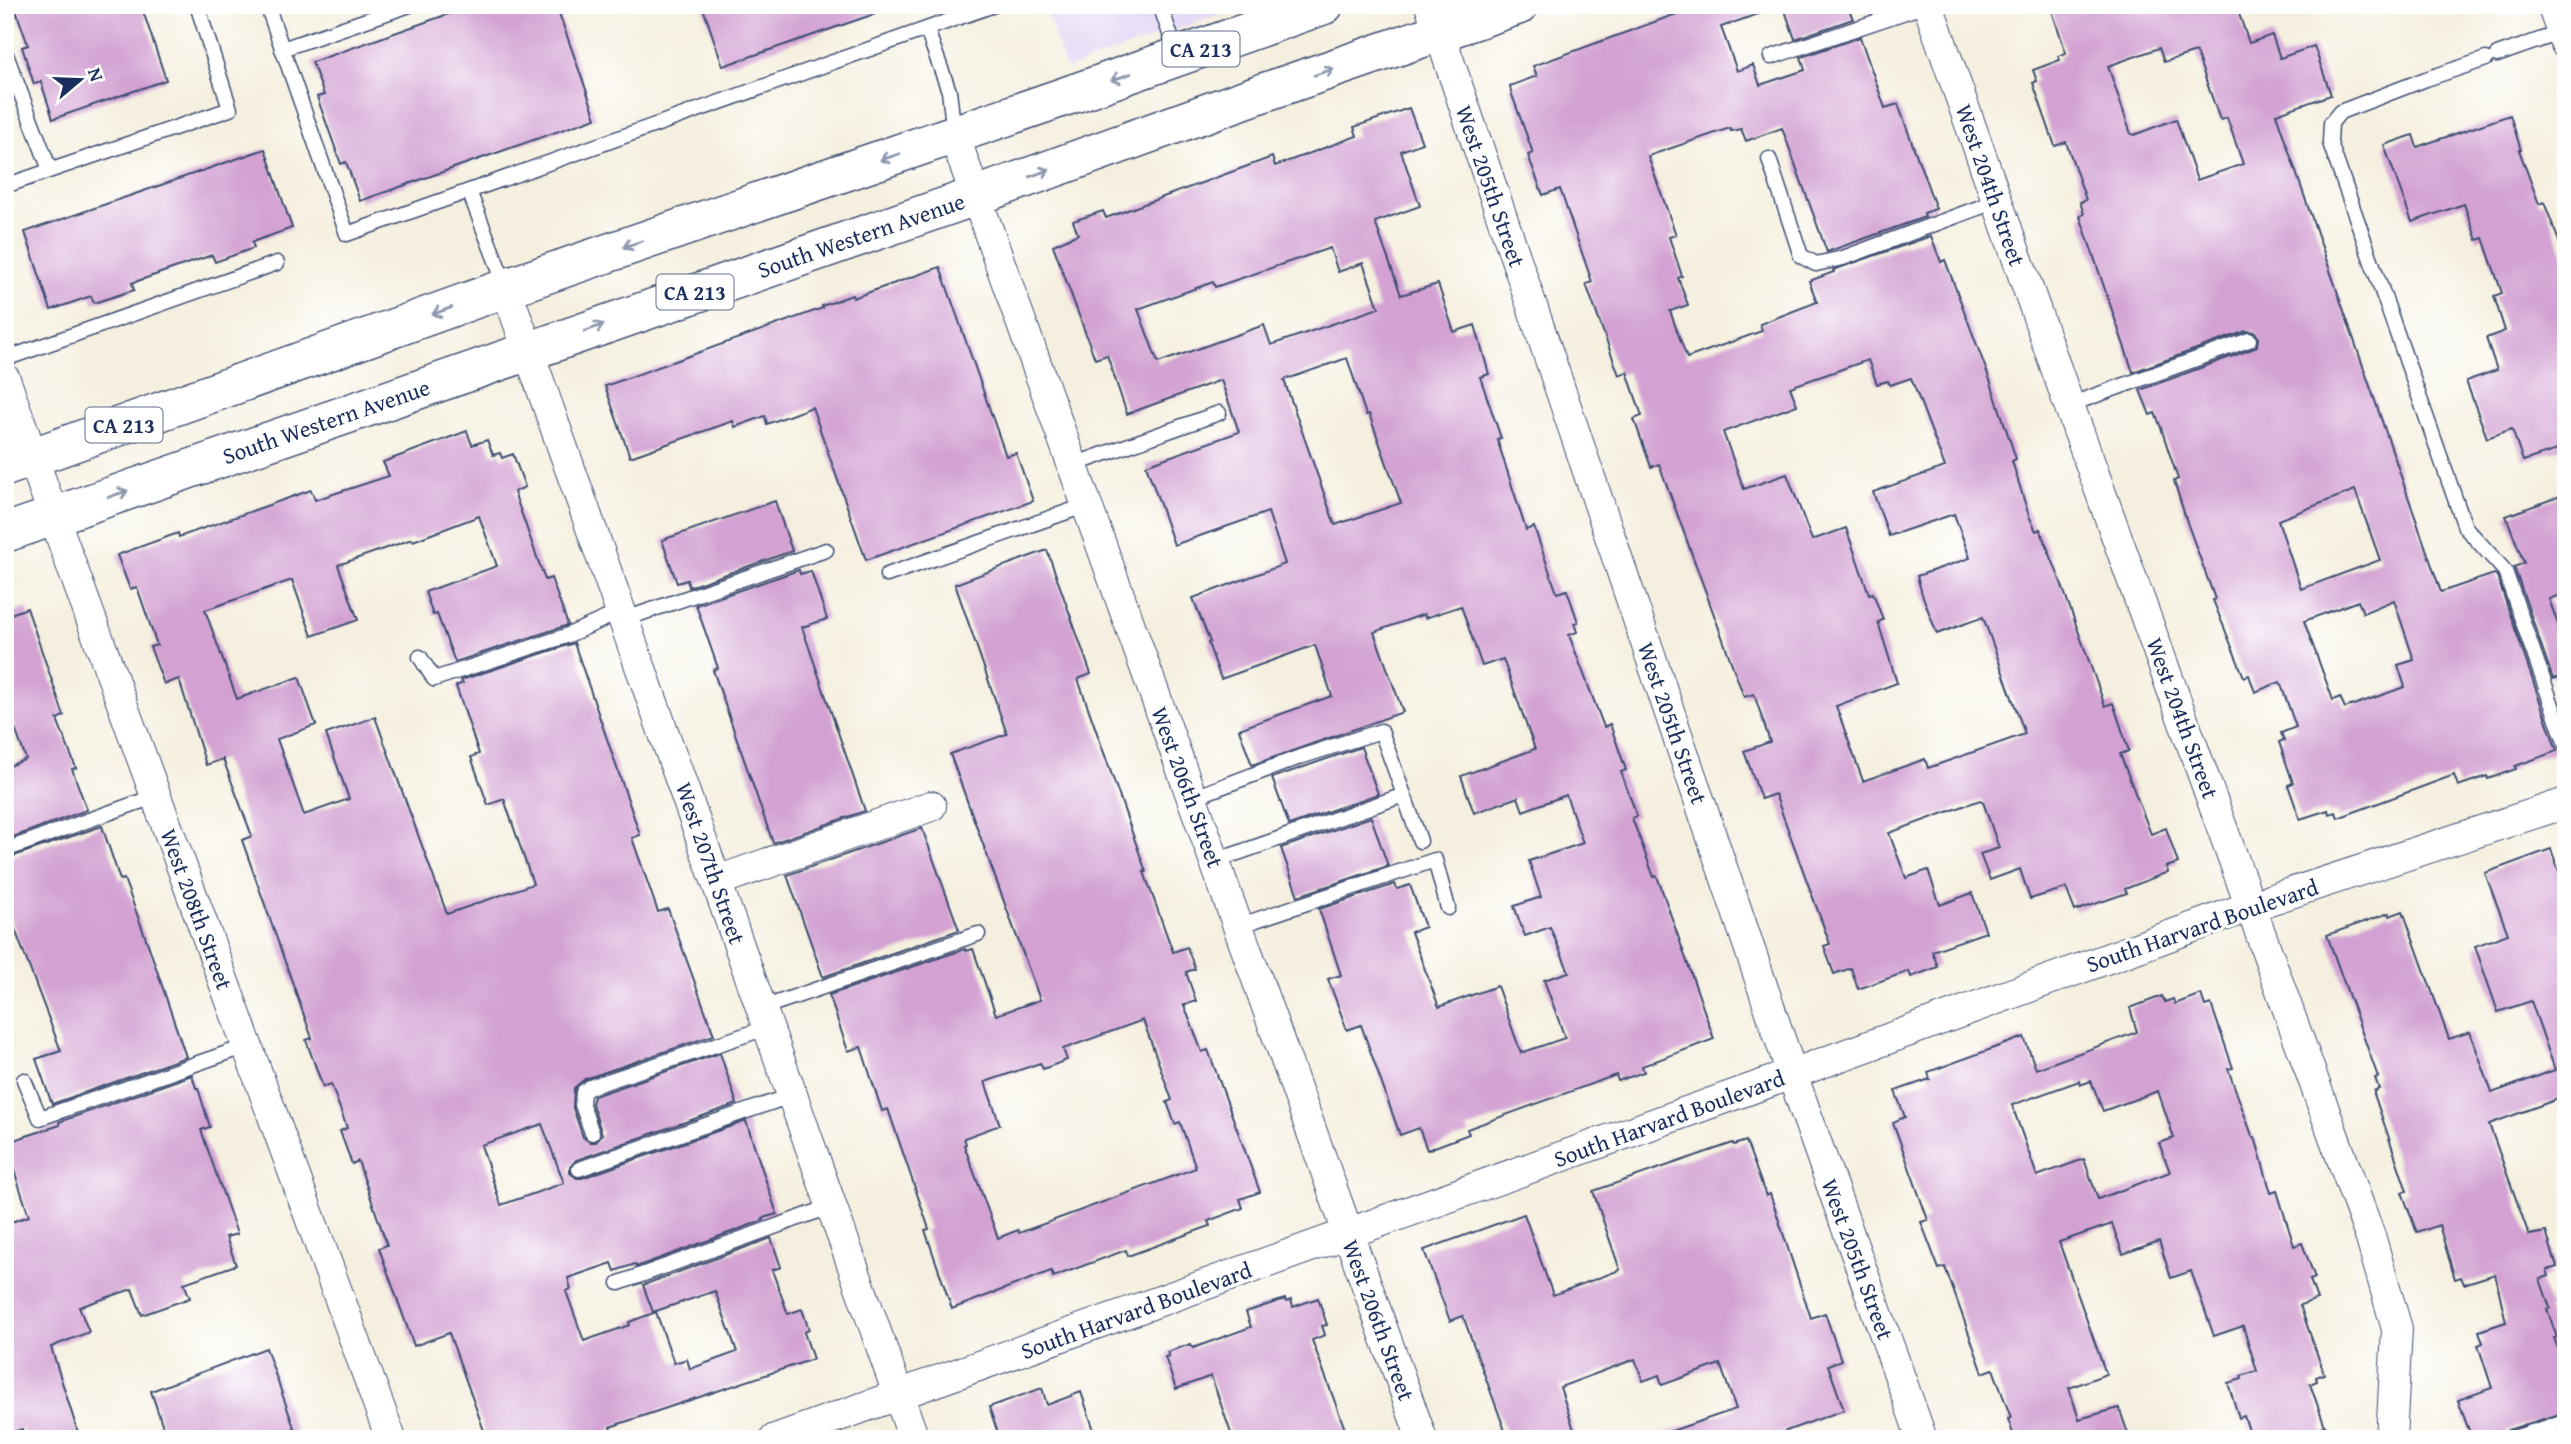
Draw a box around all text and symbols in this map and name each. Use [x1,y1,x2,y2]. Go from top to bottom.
road number: CA 213 [1162,32,1240,66]
north arrow [46,46,116,116]
text: N [81,64,111,85]
one-way arrow [1312,65,1334,77]
one-way arrow [1111,72,1133,84]
street label: West 204th Street [1948,100,2034,270]
street label: West 205th Street [1448,101,1534,271]
one-way arrow [879,152,901,164]
one-way arrow [1029,165,1051,178]
street label: South Western Avenue [753,184,969,286]
one-way arrow [623,239,645,251]
road number: CA 213 [656,274,734,310]
one-way arrow [431,306,453,318]
one-way arrow [583,320,605,333]
street label: South Western Avenue [218,370,434,472]
road number: CA 213 [86,408,162,442]
one-way arrow [106,487,128,499]
street label: West 204th Street [2139,633,2227,803]
street label: West 205th Street [1630,638,1716,808]
street label: West 206th Street [1144,702,1232,872]
street label: West 207th Street [668,778,754,948]
street label: West 208th Street [153,824,241,994]
street label: South Harvard Boulevard [2082,870,2323,980]
street label: South Harvard Boulevard [1549,1061,1790,1175]
street label: West 205th Street [1814,1174,1902,1344]
street label: West 206th Street [1335,1235,1423,1405]
street label: South Harvard Boulevard [1016,1253,1257,1367]

